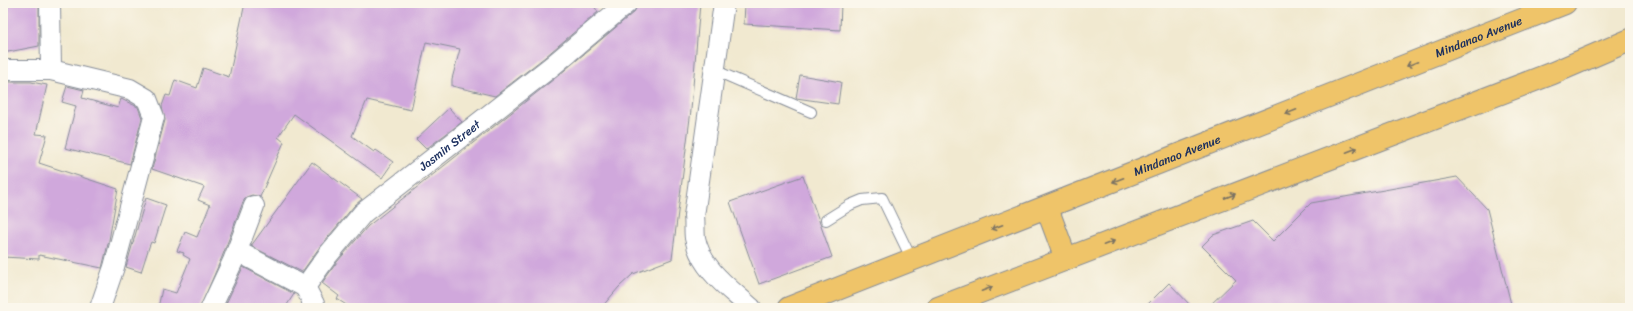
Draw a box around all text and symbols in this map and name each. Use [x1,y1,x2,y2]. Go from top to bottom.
street label: Mindanao Avenue [1432,10,1526,64]
one-way arrow [1406,60,1418,68]
one-way arrow [1285,108,1297,116]
street label: Jasmin Street [413,113,487,178]
street label: Mindanao Avenue [1130,128,1224,183]
one-way arrow [1345,145,1357,153]
one-way arrow [1112,176,1124,184]
one-way arrow [1224,192,1236,200]
one-way arrow [991,224,1003,232]
one-way arrow [1102,238,1114,246]
one-way arrow [981,285,993,293]

